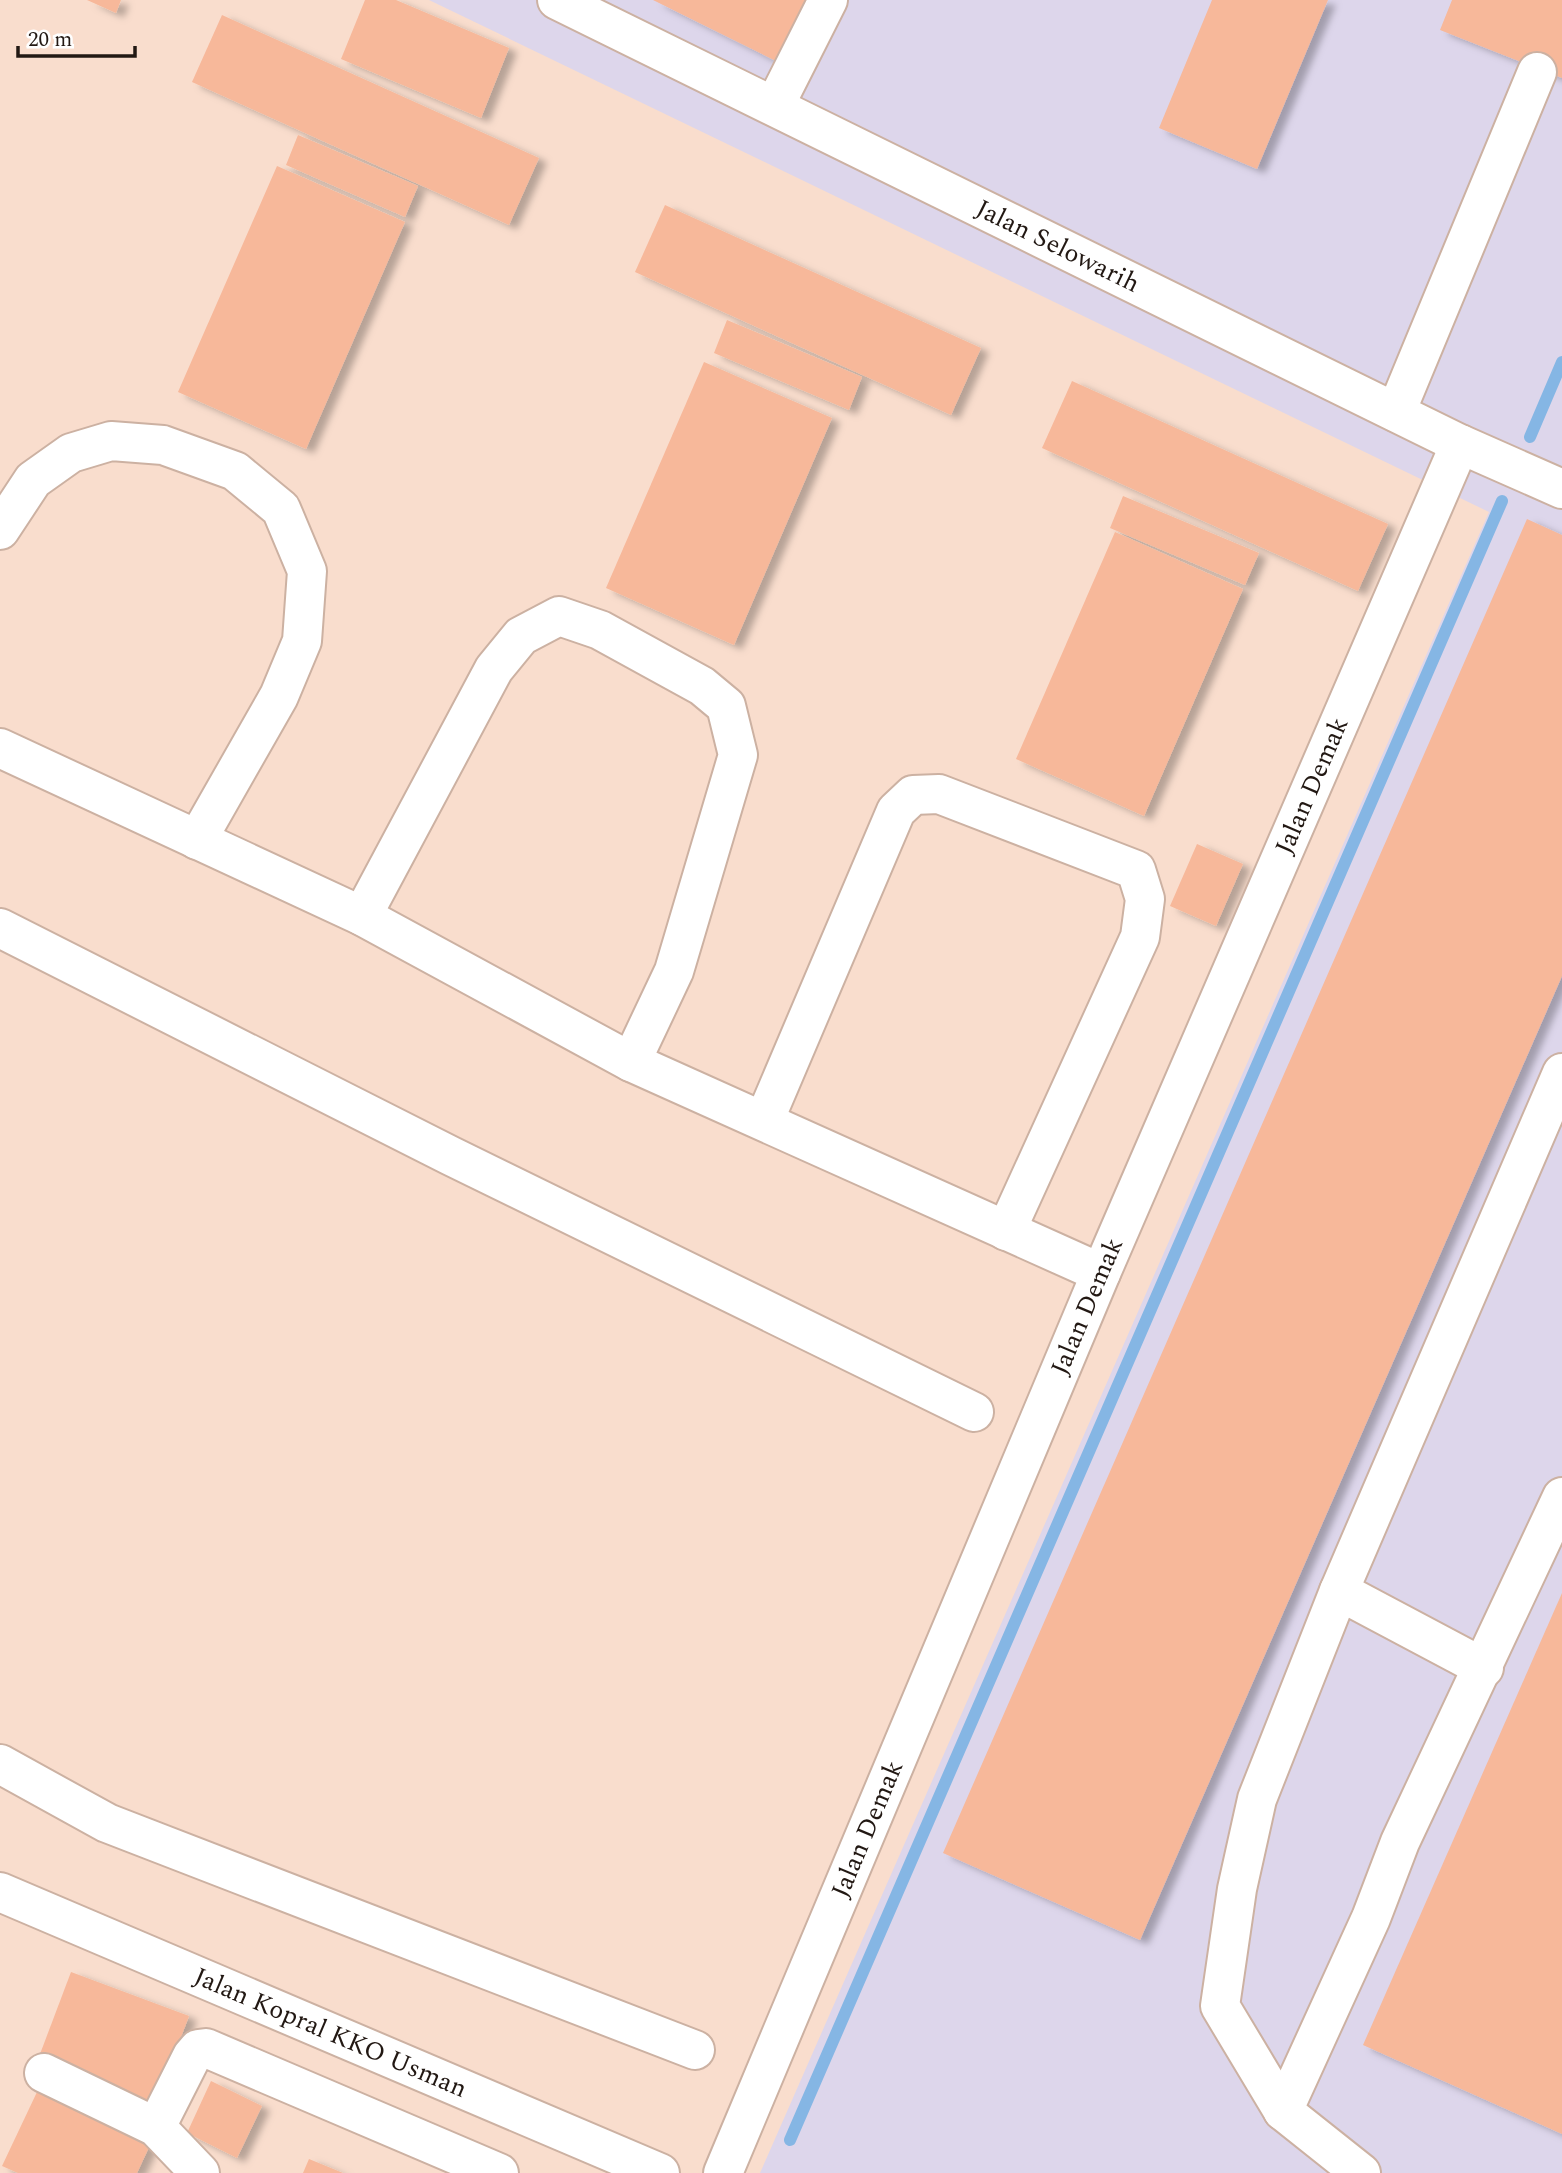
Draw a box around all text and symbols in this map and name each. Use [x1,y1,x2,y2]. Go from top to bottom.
scale bar [18,14,135,58]
text: 20 m [28,24,72,56]
street label: Jalan Selowarih [969,189,1147,304]
street label: Jalan Demak [1265,711,1359,861]
street label: Jalan Demak [1040,1231,1134,1381]
street label: Jalan Demak [821,1754,914,1904]
street label: Jalan Kopral KKO Usman [187,1957,473,2109]

